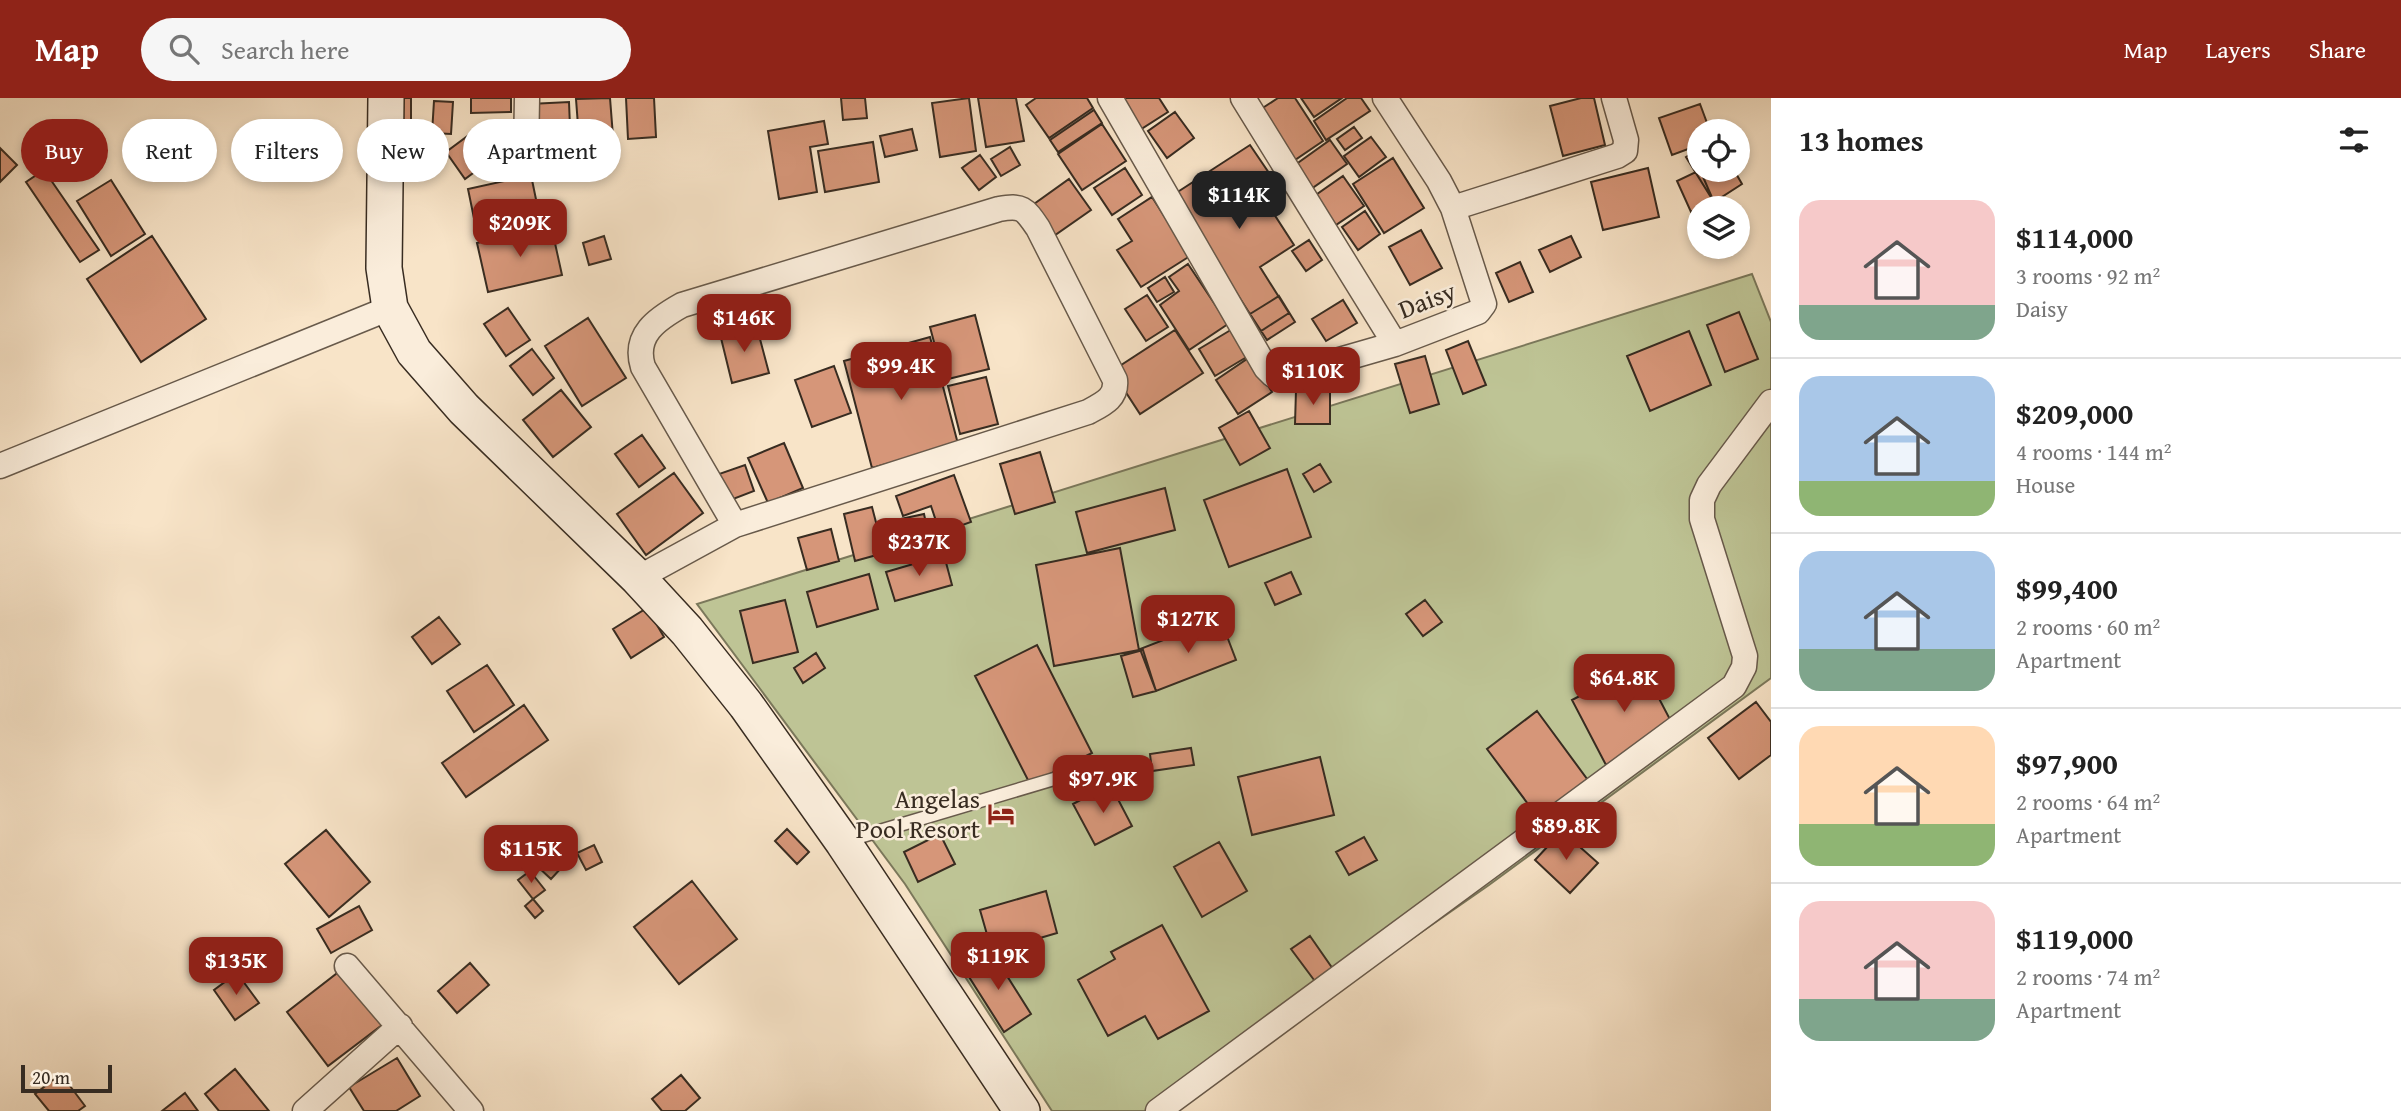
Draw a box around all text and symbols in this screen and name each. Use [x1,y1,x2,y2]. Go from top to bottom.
search box [141,18,631,81]
text: Map [35,25,99,73]
icon: search [165,30,203,68]
text: Search here [221,30,349,69]
text: Map [2124,32,2167,67]
text: Layers [2205,32,2271,67]
text: Share [2309,32,2366,67]
text: 13 homes [1799,118,1924,162]
chip: Buy [21,119,108,182]
chip: Rent [122,119,217,182]
chip: Filters [231,119,343,182]
chip: New [357,119,449,182]
chip: Apartment [463,119,621,182]
map controls [1687,119,1750,259]
button: locate [1687,119,1750,182]
icon: filters [2335,121,2373,159]
pin: $114K [1190,172,1288,231]
text: $114K [1208,177,1270,210]
button: layers [1687,196,1750,259]
pin: $209K [471,200,569,259]
text: $209K [489,205,551,238]
text: $114,000 [2016,215,2133,259]
icon: home [1855,228,1939,312]
text: 3 rooms · 92 m² [2016,259,2160,292]
street label: Daisy [1392,271,1461,328]
text: Daisy [2016,292,2068,325]
pin: $146K [695,294,793,354]
text: $146K [713,300,775,333]
pin: $99.4K [844,342,958,402]
text: $99.4K [867,348,935,381]
pin: $110K [1264,348,1362,407]
text: $110K [1282,353,1344,386]
text: $209,000 [2016,391,2133,435]
icon: home [1855,404,1939,488]
text: 4 rooms · 144 m² [2016,435,2171,468]
text: House [2016,468,2075,501]
pin: $237K [870,518,968,578]
text: $237K [888,524,950,557]
text: $99,400 [2016,566,2118,610]
icon: home [1855,579,1939,663]
pin: $127K [1139,596,1237,655]
text: $127K [1157,601,1219,634]
text: 2 rooms · 60 m² [2016,610,2160,643]
text: Apartment [2016,643,2121,676]
pin: $64.8K [1567,654,1681,714]
text: $64.8K [1590,660,1658,693]
text: $97,900 [2016,741,2118,785]
icon: home [1855,754,1939,838]
pin: $97.9K [1046,756,1160,815]
text: $97.9K [1069,761,1137,794]
place label: Angelas Pool Resort [856,779,980,848]
text: 2 rooms · 64 m² [2016,785,2160,818]
hotel icon: Angelas Pool Resort [986,799,1016,829]
pin: $89.8K [1509,802,1623,862]
text: $89.8K [1532,808,1600,841]
text: Apartment [2016,818,2121,851]
pin: $115K [482,826,580,885]
text: $115K [500,831,562,864]
text: $119,000 [2016,916,2133,960]
icon: home [1855,929,1939,1013]
pin: $119K [949,932,1047,992]
pin: $135K [187,937,285,997]
text: $119K [967,938,1029,971]
text: $135K [205,943,267,976]
text: 2 rooms · 74 m² [2016,960,2160,993]
text: Apartment [2016,993,2121,1026]
scale bar [21,1062,112,1094]
text: 20 m [32,1063,70,1091]

